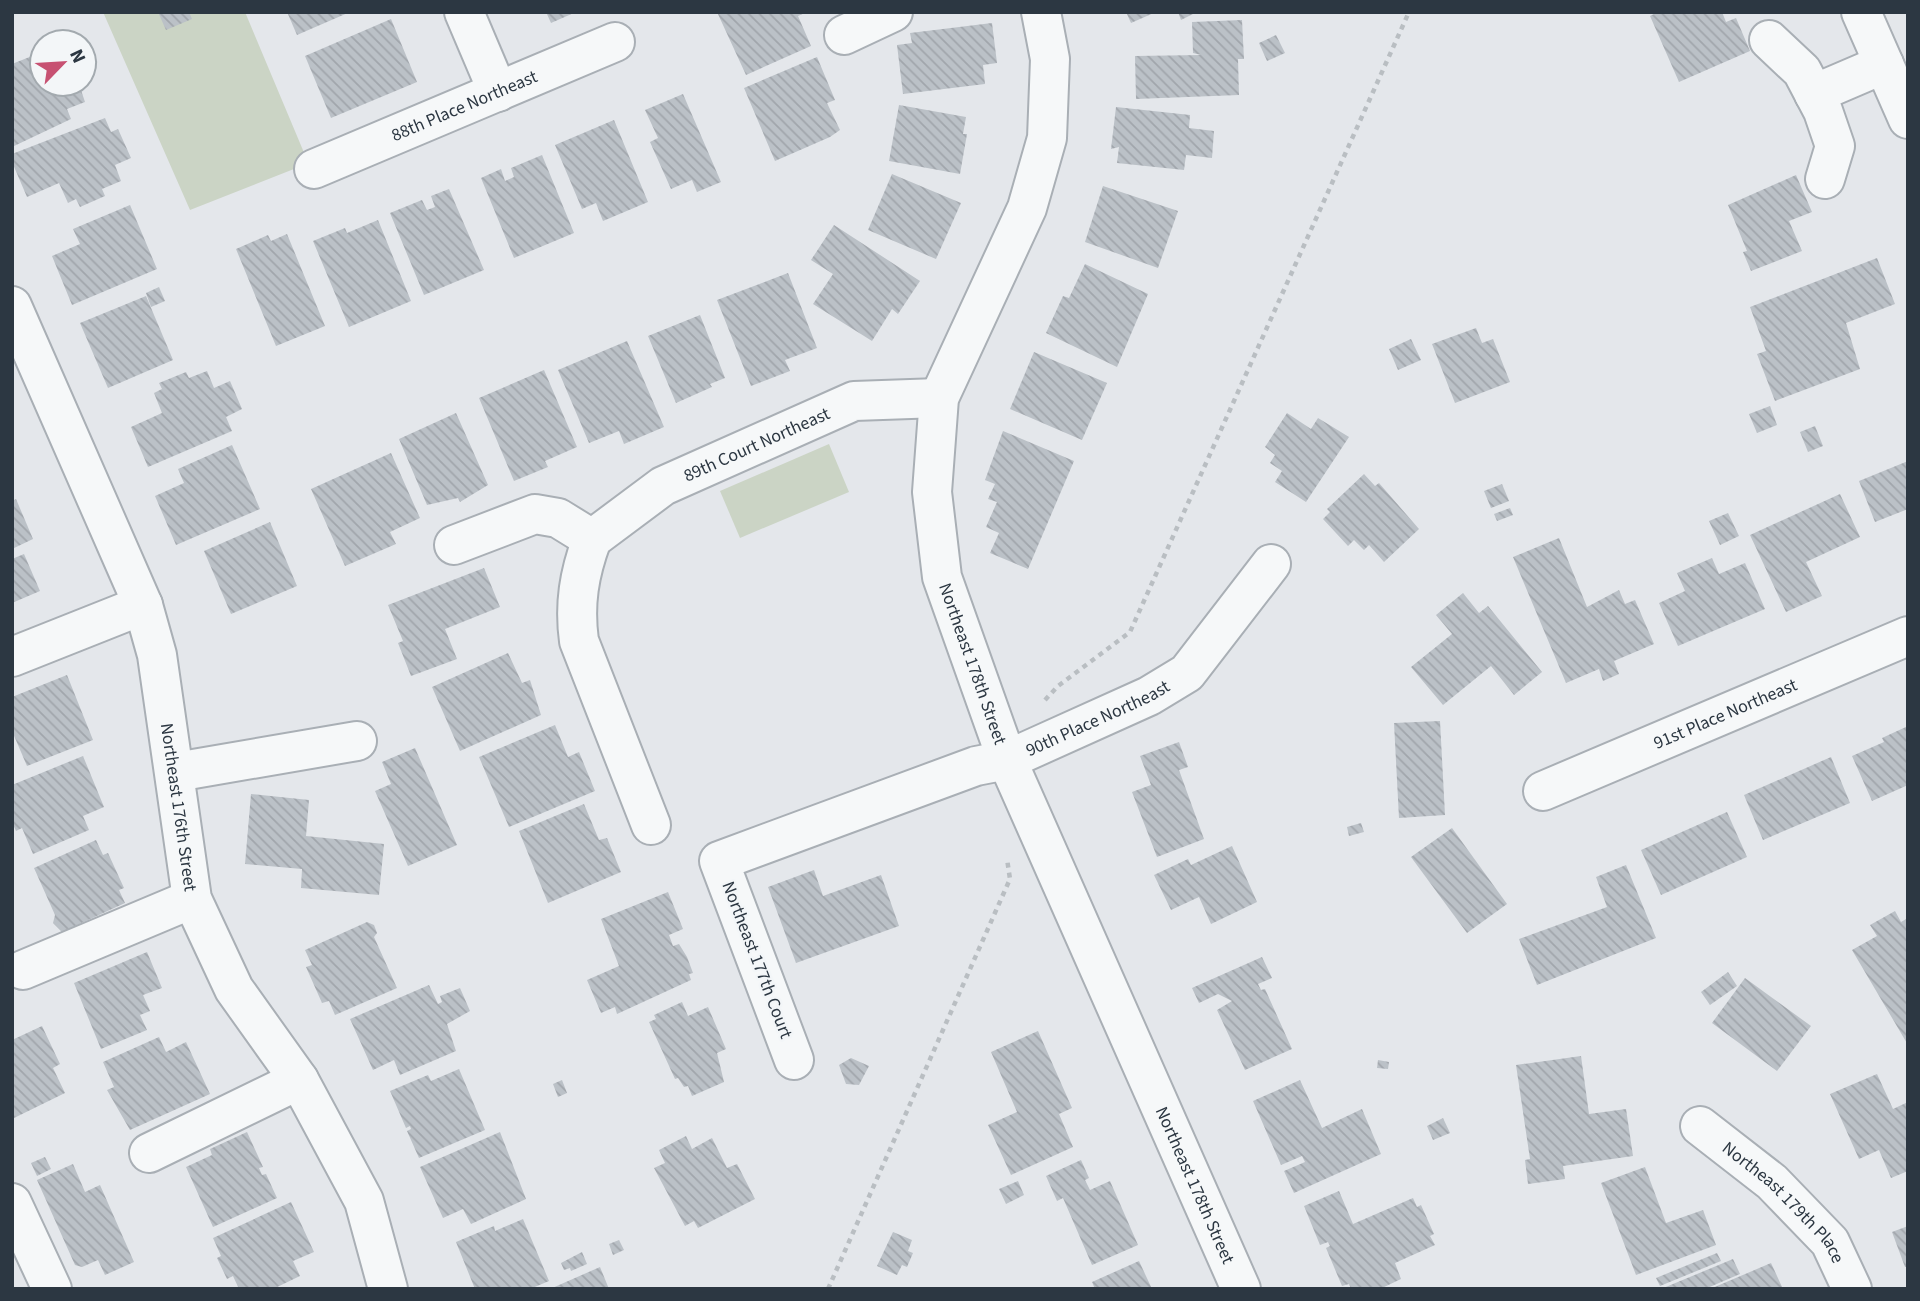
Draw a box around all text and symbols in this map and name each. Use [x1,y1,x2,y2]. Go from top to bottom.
north arrow [28,28,98,98]
text: N [62,45,92,68]
street label: 88th Place Northeast [387,64,541,148]
street label: 89th Court Northeast [679,401,834,488]
street label: Northeast 178th Street [933,580,1013,748]
street label: 91st Place Northeast [1650,672,1801,755]
street label: 90th Place Northeast [1022,674,1174,763]
street label: Northeast 176th Street [154,721,203,893]
street label: Northeast 177th Court [715,878,799,1042]
street label: Northeast 178th Street [1149,1102,1241,1268]
street label: Northeast 179th Place [1717,1135,1851,1267]

